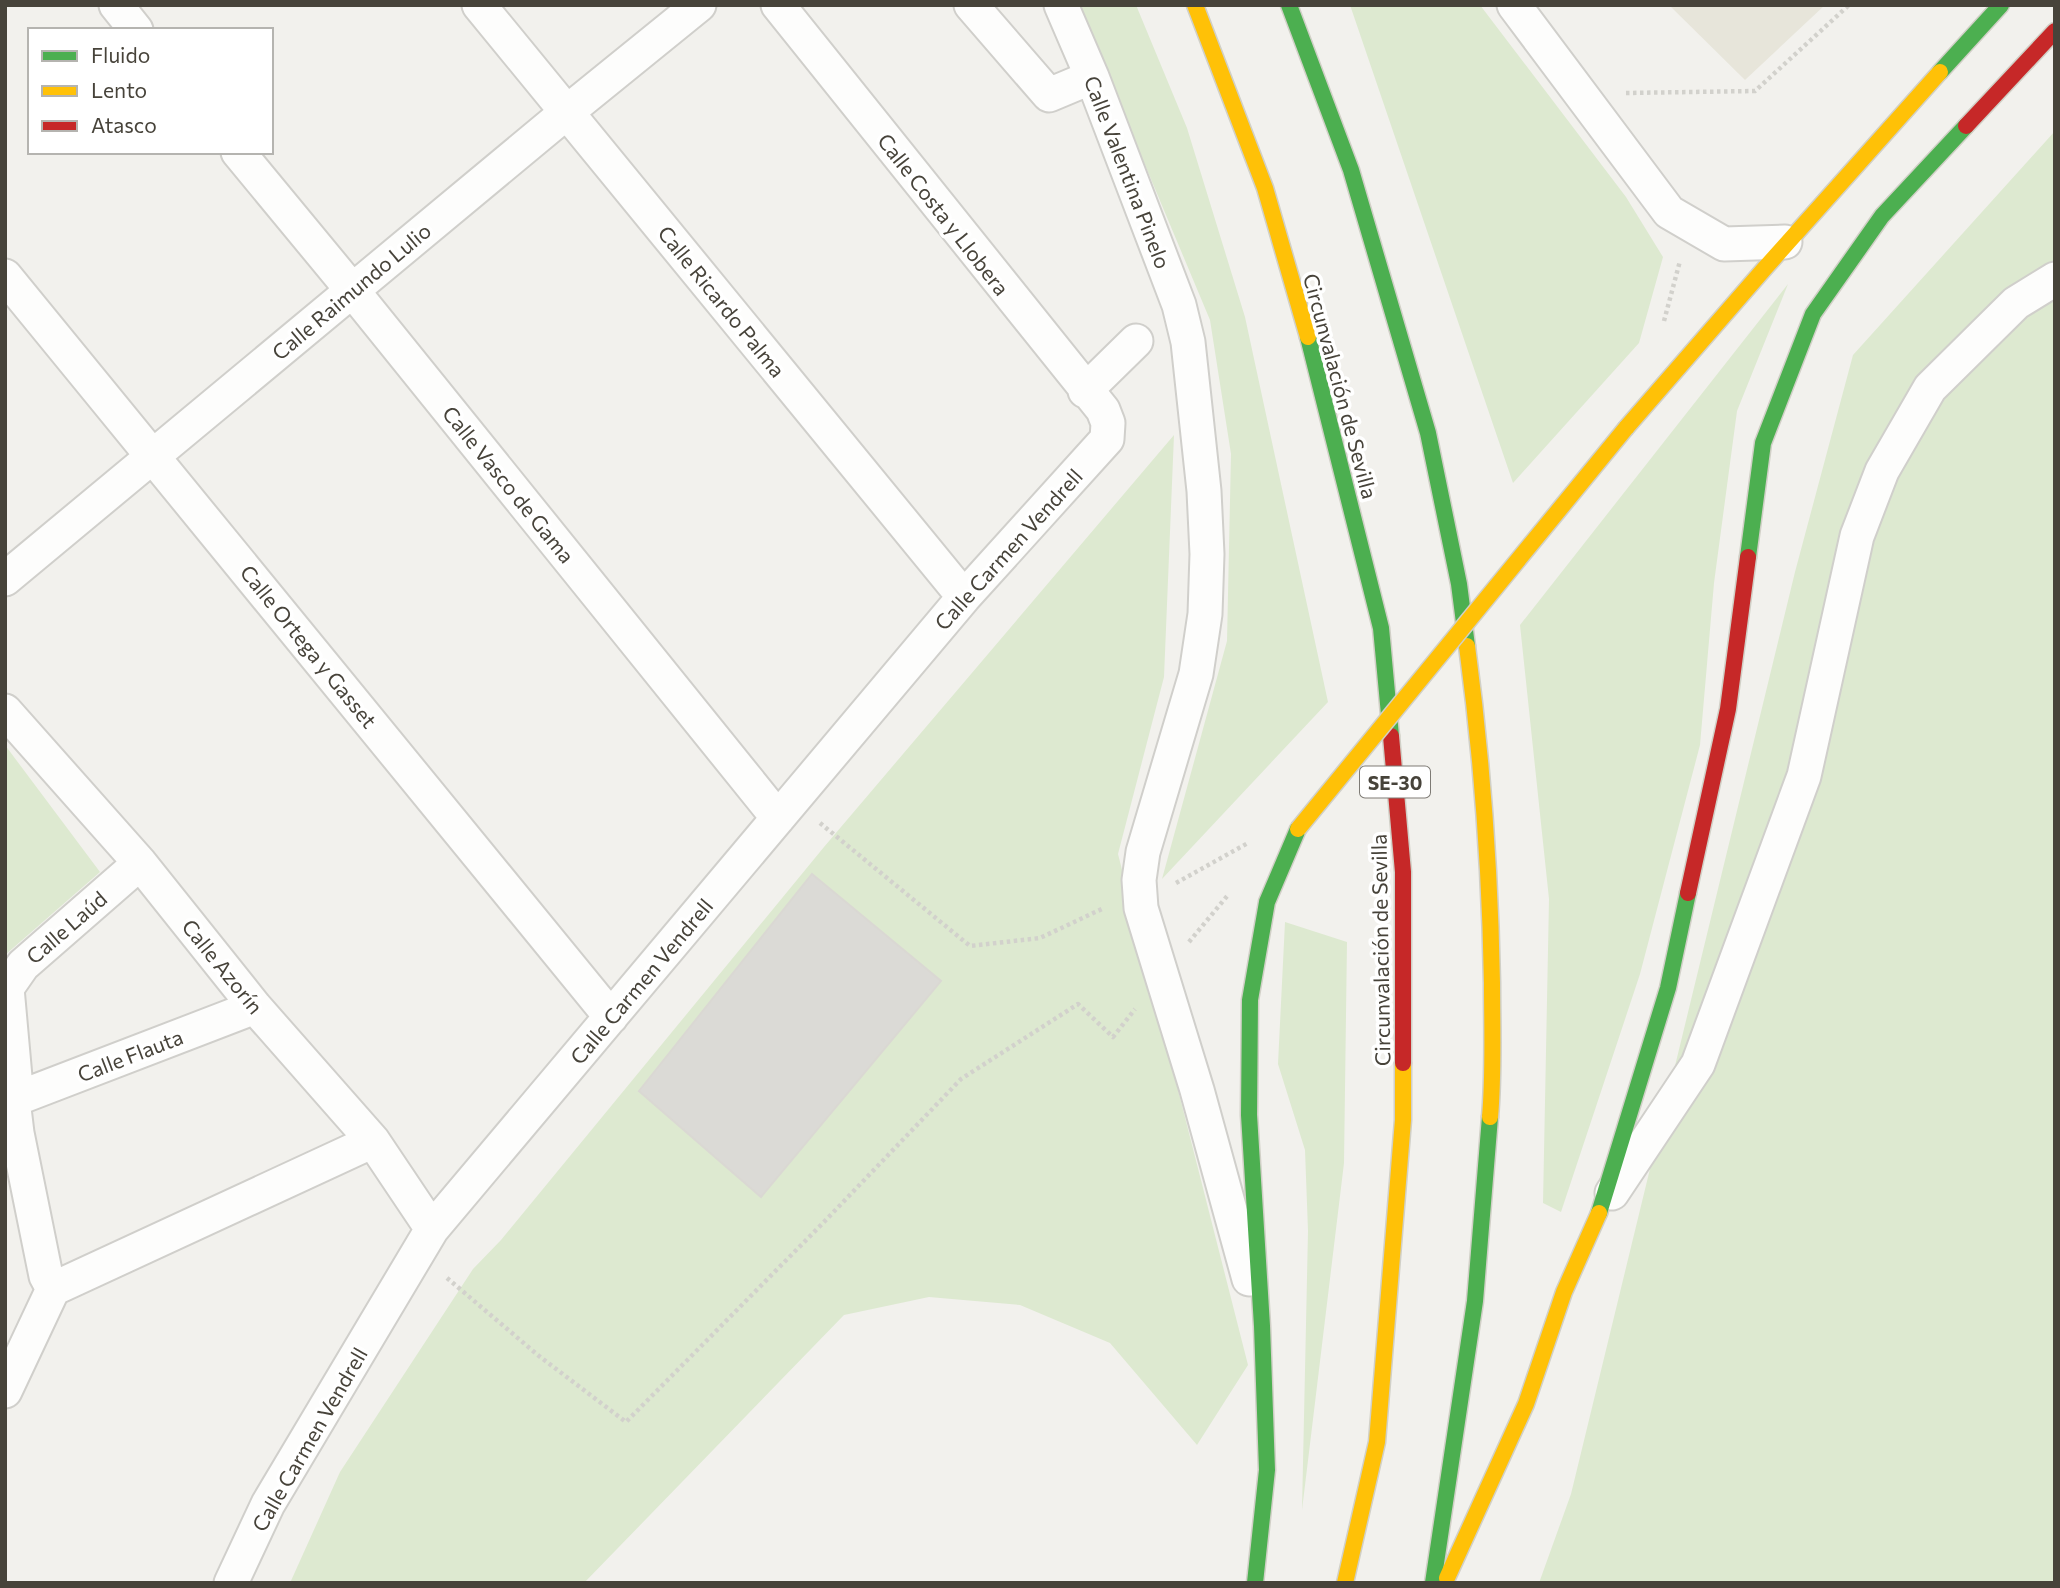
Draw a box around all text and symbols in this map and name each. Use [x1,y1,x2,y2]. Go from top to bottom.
legend [28,28,273,154]
text: Fluido [91,42,150,67]
street label: Calle Valentina Pinelo [1080,72,1176,272]
text: Lento [91,77,147,102]
text: Atasco [91,112,157,137]
street label: Calle Costa y Llobera [873,128,1015,300]
street label: Calle Raimundo Lulio [267,217,435,365]
street label: Calle Ricardo Palma [653,220,791,382]
street label: Circunvalación de Sevilla [1299,271,1383,501]
street label: Calle Vasco de Gama [438,400,580,568]
street label: Calle Carmen Vendrell [929,463,1087,635]
street label: Calle Ortega y Gasset [236,560,382,732]
road number: SE-30 [1360,766,1430,797]
street label: Circunvalación de Sevilla [1365,834,1395,1066]
street label: Calle Laúd [21,885,111,969]
street label: Calle Carmen Vendrell [564,893,718,1069]
street label: Calle Azorín [177,914,269,1018]
street label: Calle Flauta [74,1023,186,1087]
street label: Calle Carmen Vendrell [246,1343,372,1535]

